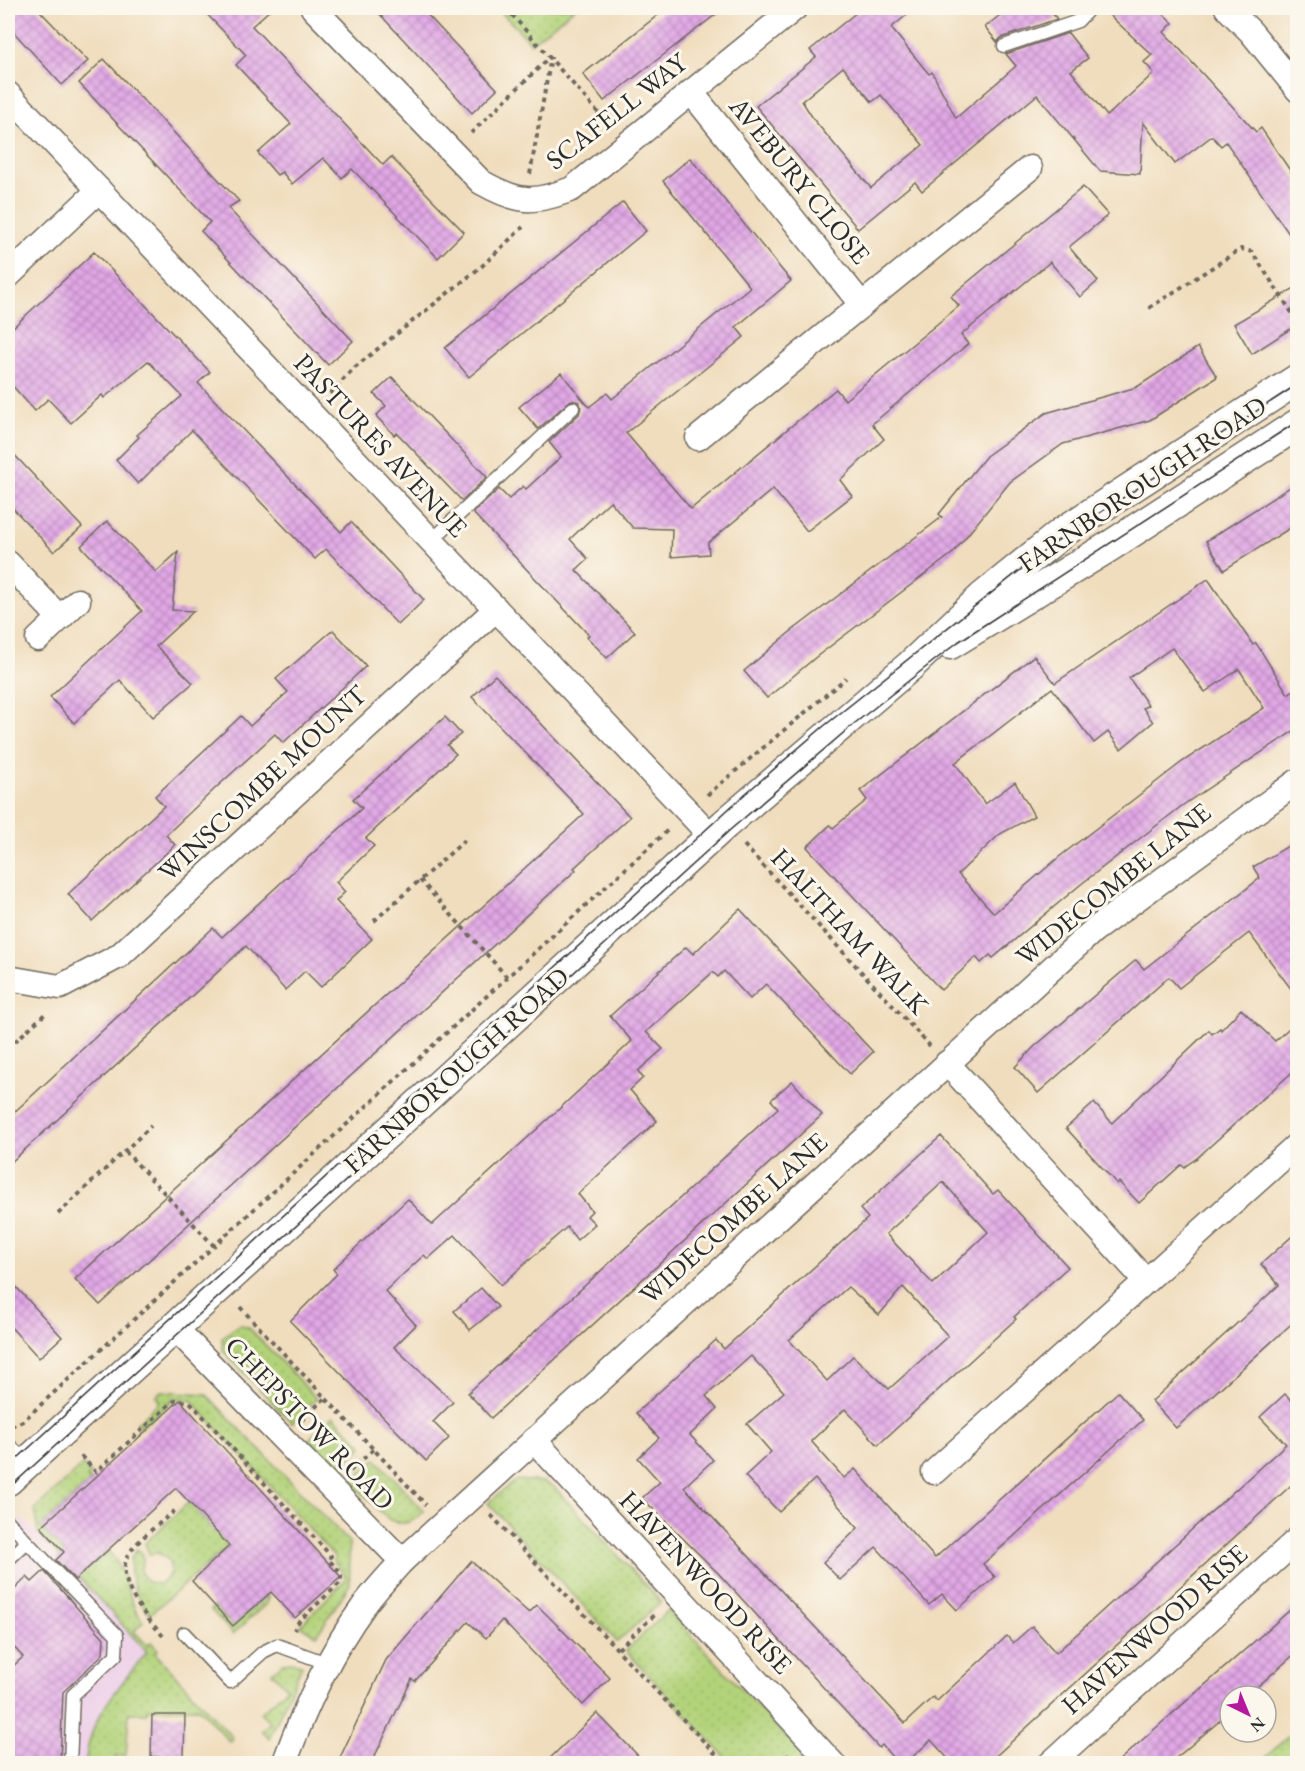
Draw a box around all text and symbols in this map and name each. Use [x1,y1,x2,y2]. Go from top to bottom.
street label: SCAFELL WAY [538,44,695,177]
street label: AVEBURY CLOSE [721,88,878,271]
street label: PASTURES AVENUE [287,346,475,544]
street label: FARNBOROUGH ROAD [1011,388,1273,580]
street label: WINSCOMBE MOUNT [150,677,374,889]
street label: WIDECOMBE LANE [1008,795,1218,973]
street label: HALTHAM WALK [764,840,937,1022]
street label: FARNBOROUGH ROAD [336,959,576,1181]
street label: WIDECOMBE LANE [632,1124,834,1312]
street label: CHEPSTOW ROAD [218,1328,402,1518]
street label: HAVENWOOD RISE [612,1483,800,1681]
street label: HAVENWOOD RISE [1054,1536,1254,1722]
north arrow [1218,1684,1278,1744]
text: N [1246,1713,1270,1737]

